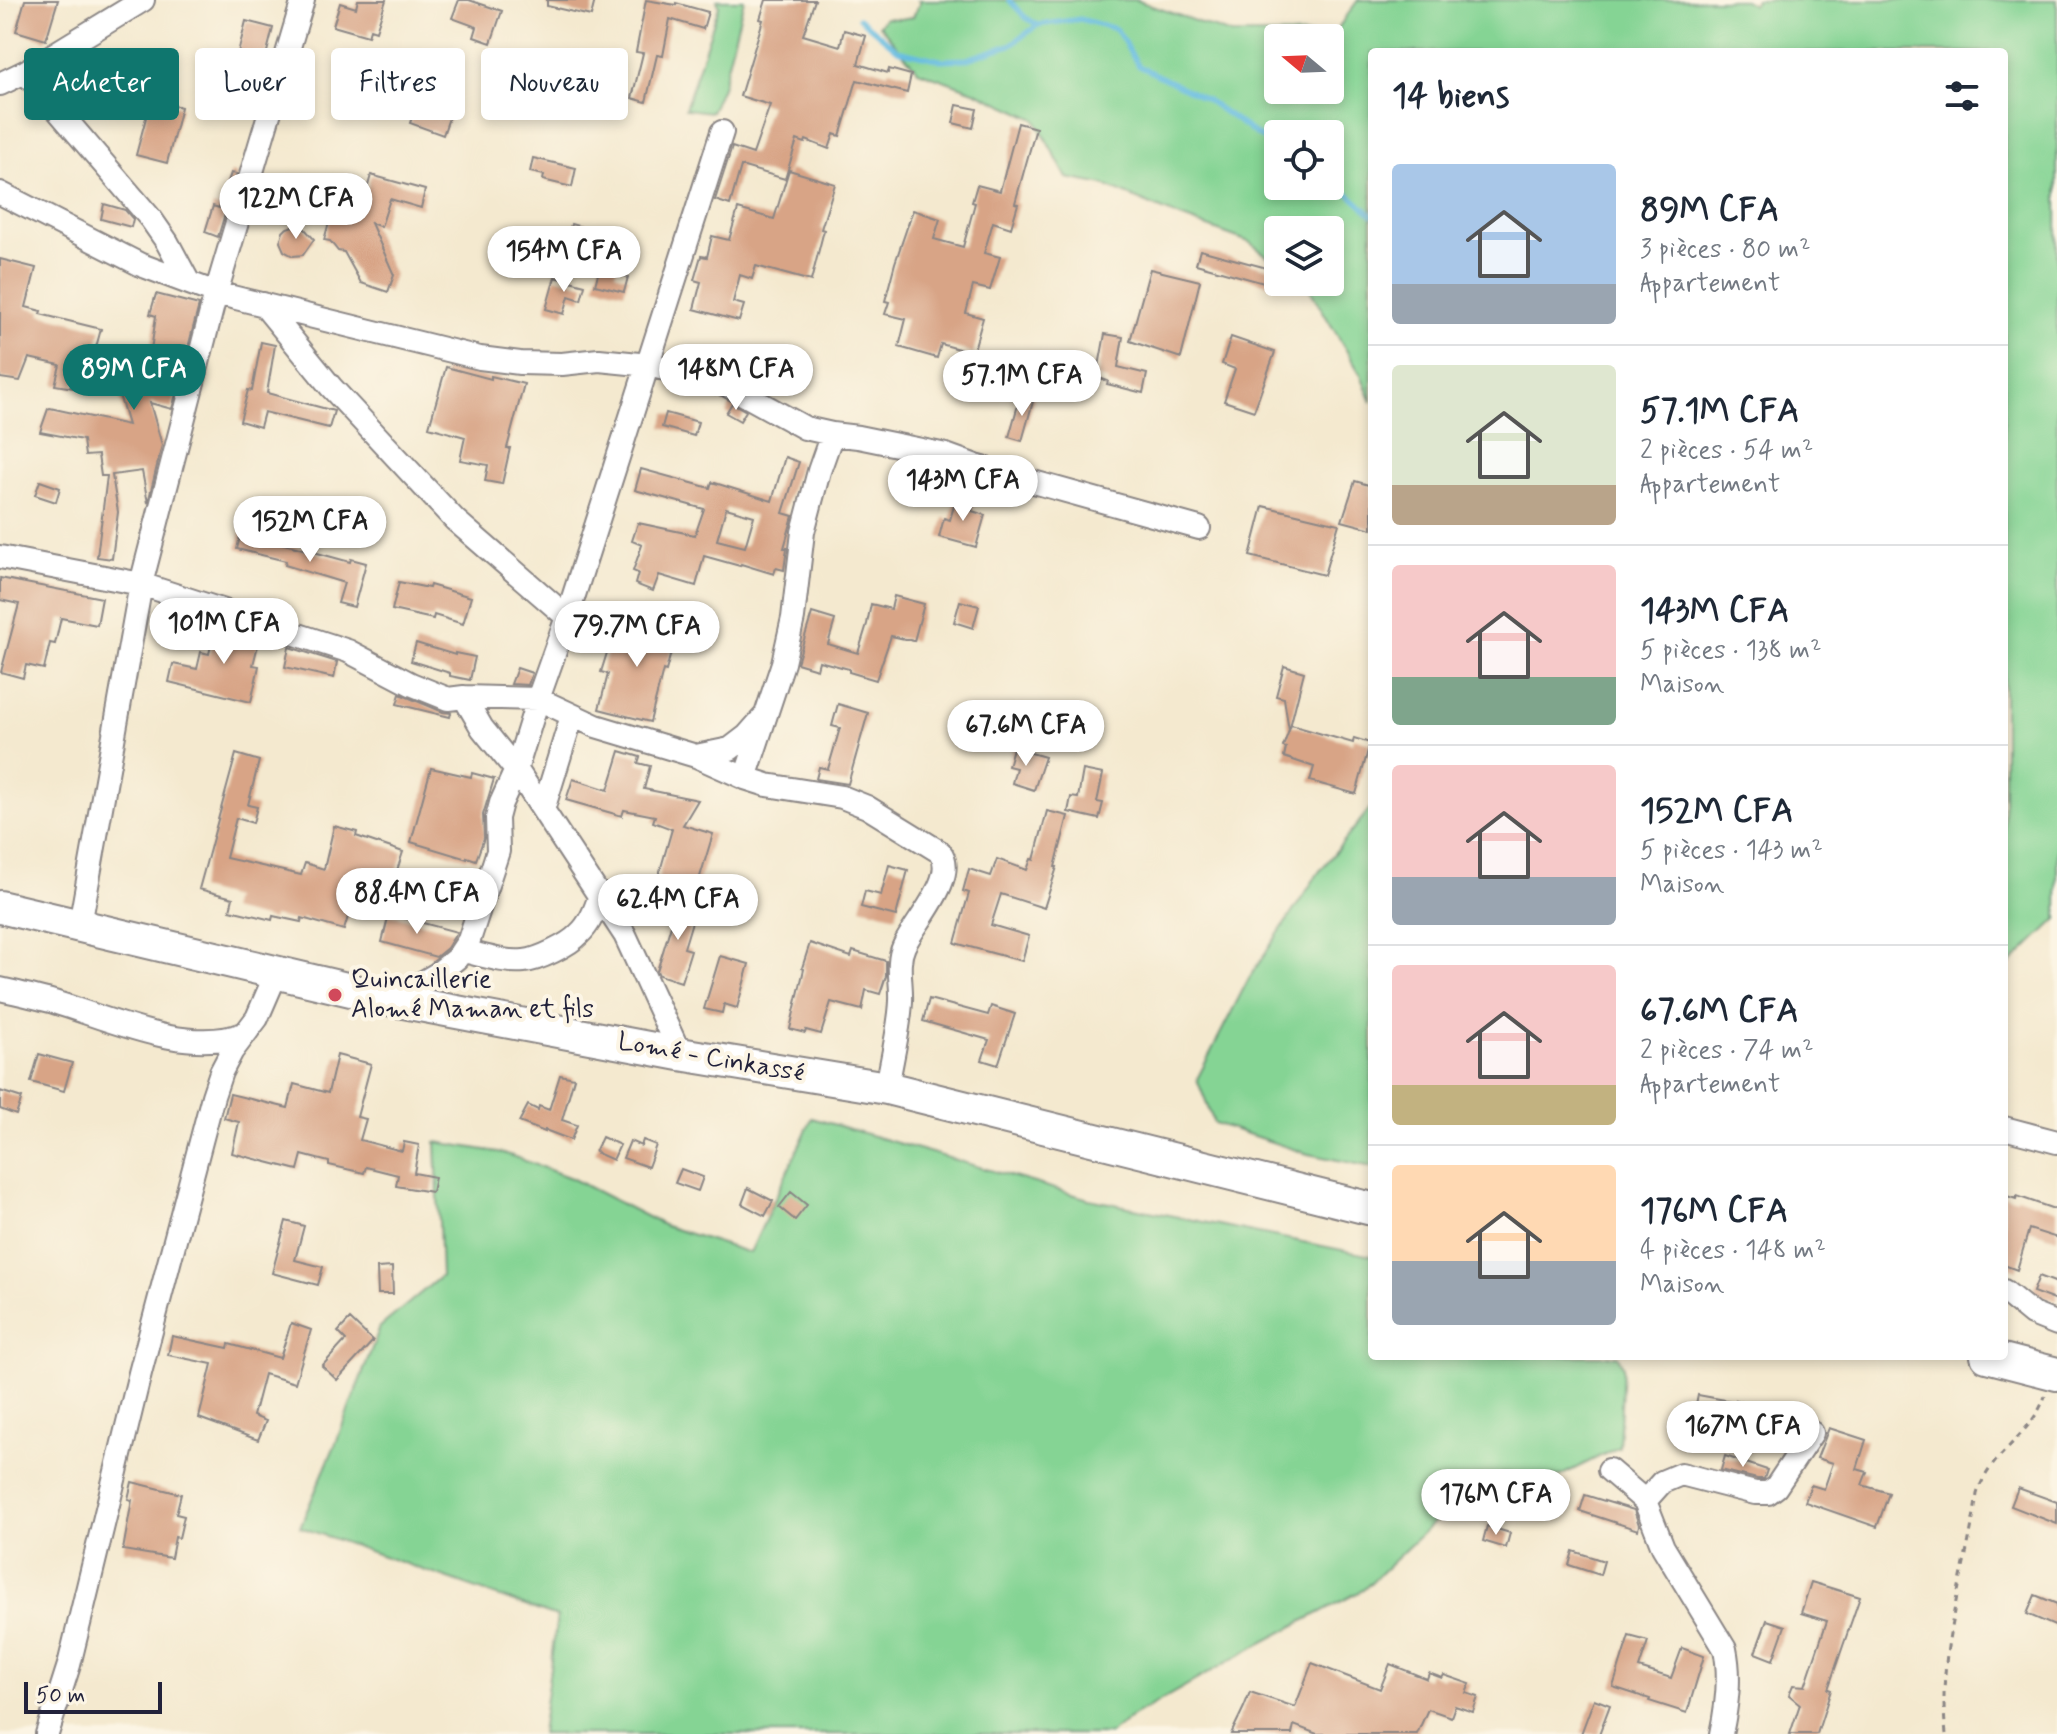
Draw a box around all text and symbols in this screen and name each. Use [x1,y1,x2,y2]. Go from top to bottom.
north arrow [1264,24,1344,104]
map controls [1264,24,1344,296]
chip: Acheter [24,48,179,120]
chip: Louer [195,48,315,120]
chip: Filtres [331,48,465,120]
chip: Nouveau [481,48,628,120]
text: 14 biens [1392,74,1509,119]
icon: filters [1940,74,1984,118]
button: locate [1264,120,1344,200]
pin: 122M CFA [213,173,379,241]
text: 122M CFA [237,182,355,216]
text: 89M CFA [1640,188,1779,233]
icon: home [1456,196,1552,292]
button: layers [1264,216,1344,296]
pin: 154M CFA [481,226,647,294]
text: 3 pièces · 80 m² [1640,233,1810,267]
text: 154M CFA [505,235,623,269]
text: Appartement [1640,267,1780,301]
pin: 89M CFA [60,344,208,412]
pin: 148M CFA [653,344,819,412]
pin: 57.1M CFA [930,350,1114,418]
text: 89M CFA [81,353,187,387]
text: 148M CFA [677,353,795,387]
text: 57.1M CFA [961,359,1083,393]
text: 57.1M CFA [1640,389,1800,434]
icon: home [1456,397,1552,493]
text: 2 pièces · 54 m² [1640,434,1813,468]
pin: 143M CFA [880,455,1046,523]
text: 143M CFA [906,464,1020,498]
text: Appartement [1640,468,1780,502]
pin: 152M CFA [227,496,393,564]
text: 152M CFA [251,505,369,539]
text: 143M CFA [1640,589,1790,634]
icon: home [1456,597,1552,693]
pin: 101M CFA [141,598,307,666]
pin: 79.7M CFA [545,601,729,669]
text: 101M CFA [168,607,280,641]
text: 79.7M CFA [573,610,701,644]
text: 5 pièces · 138 m² [1640,634,1821,668]
text: Maison [1640,668,1724,702]
pin: 67.6M CFA [934,700,1118,768]
text: 67.6M CFA [965,709,1087,743]
text: 152M CFA [1640,789,1793,834]
icon: home [1456,797,1552,893]
text: 5 pièces · 143 m² [1640,834,1823,868]
pin: 88.4M CFA [325,868,509,936]
text: Maison [1640,868,1724,902]
pin: 62.4M CFA [586,874,770,942]
text: 88.4M CFA [354,877,480,911]
text: 62.4M CFA [616,883,740,917]
place label: Quincaillerie Alomé Maman et fils [351,963,594,1027]
marker: Quincaillerie Alomé Maman et fils [326,986,344,1004]
text: 67.6M CFA [1640,989,1799,1034]
icon: home [1456,997,1552,1093]
street label: Lomé - Cinkassé [615,1025,807,1091]
text: 2 pièces · 74 m² [1640,1034,1813,1068]
text: Appartement [1640,1068,1780,1102]
text: 176M CFA [1640,1189,1788,1234]
icon: home [1456,1197,1552,1293]
text: 4 pièces · 148 m² [1640,1234,1826,1268]
text: Maison [1640,1268,1724,1302]
pin: 167M CFA [1660,1401,1826,1469]
text: 167M CFA [1685,1410,1801,1444]
pin: 176M CFA [1413,1469,1579,1537]
text: 176M CFA [1439,1478,1553,1512]
scale bar [24,1678,162,1714]
text: 50 m [36,1682,85,1710]

